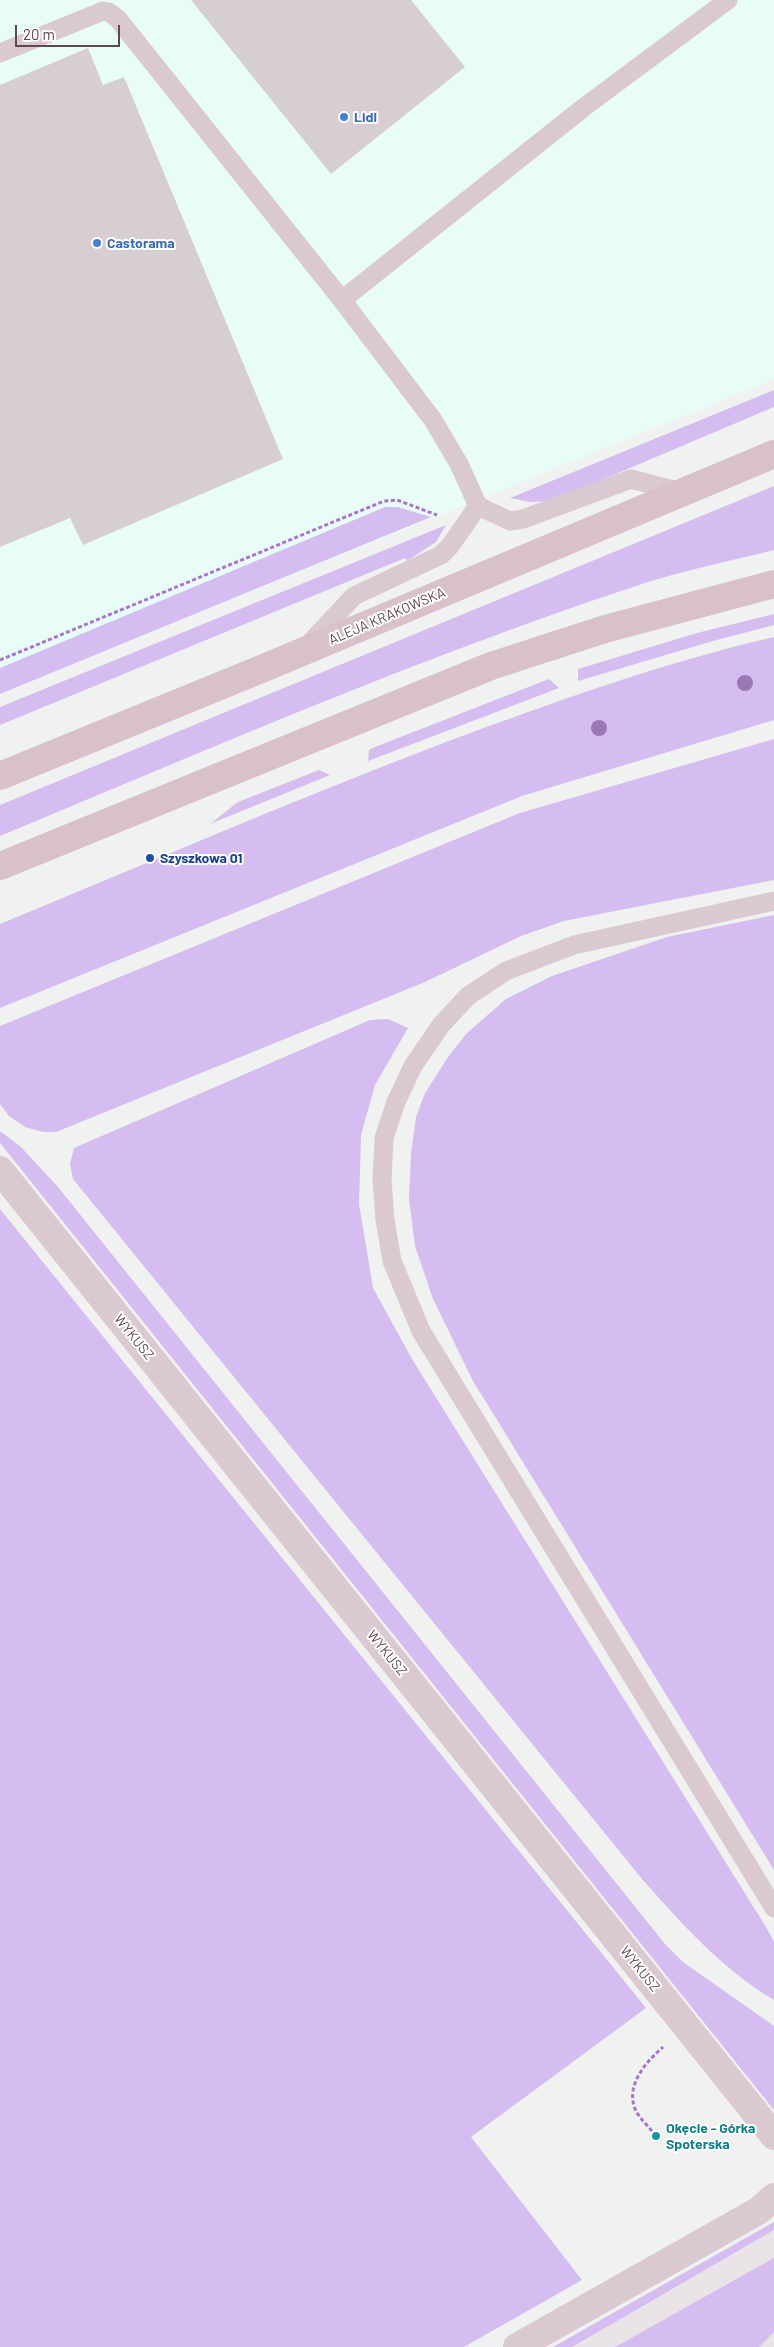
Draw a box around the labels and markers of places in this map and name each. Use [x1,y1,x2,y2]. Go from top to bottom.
place label: Lidl [354,109,377,125]
marker: Lidl [338,111,350,123]
place label: Castorama [107,235,175,251]
marker: Castorama [91,237,103,249]
place label: Szyszkowa 01 [160,850,243,866]
marker: Szyszkowa 01 [144,852,156,864]
place label: Okęcie - Górka Spoterska [666,2120,755,2152]
marker: Okęcie - Górka Spoterska [650,2130,662,2142]

